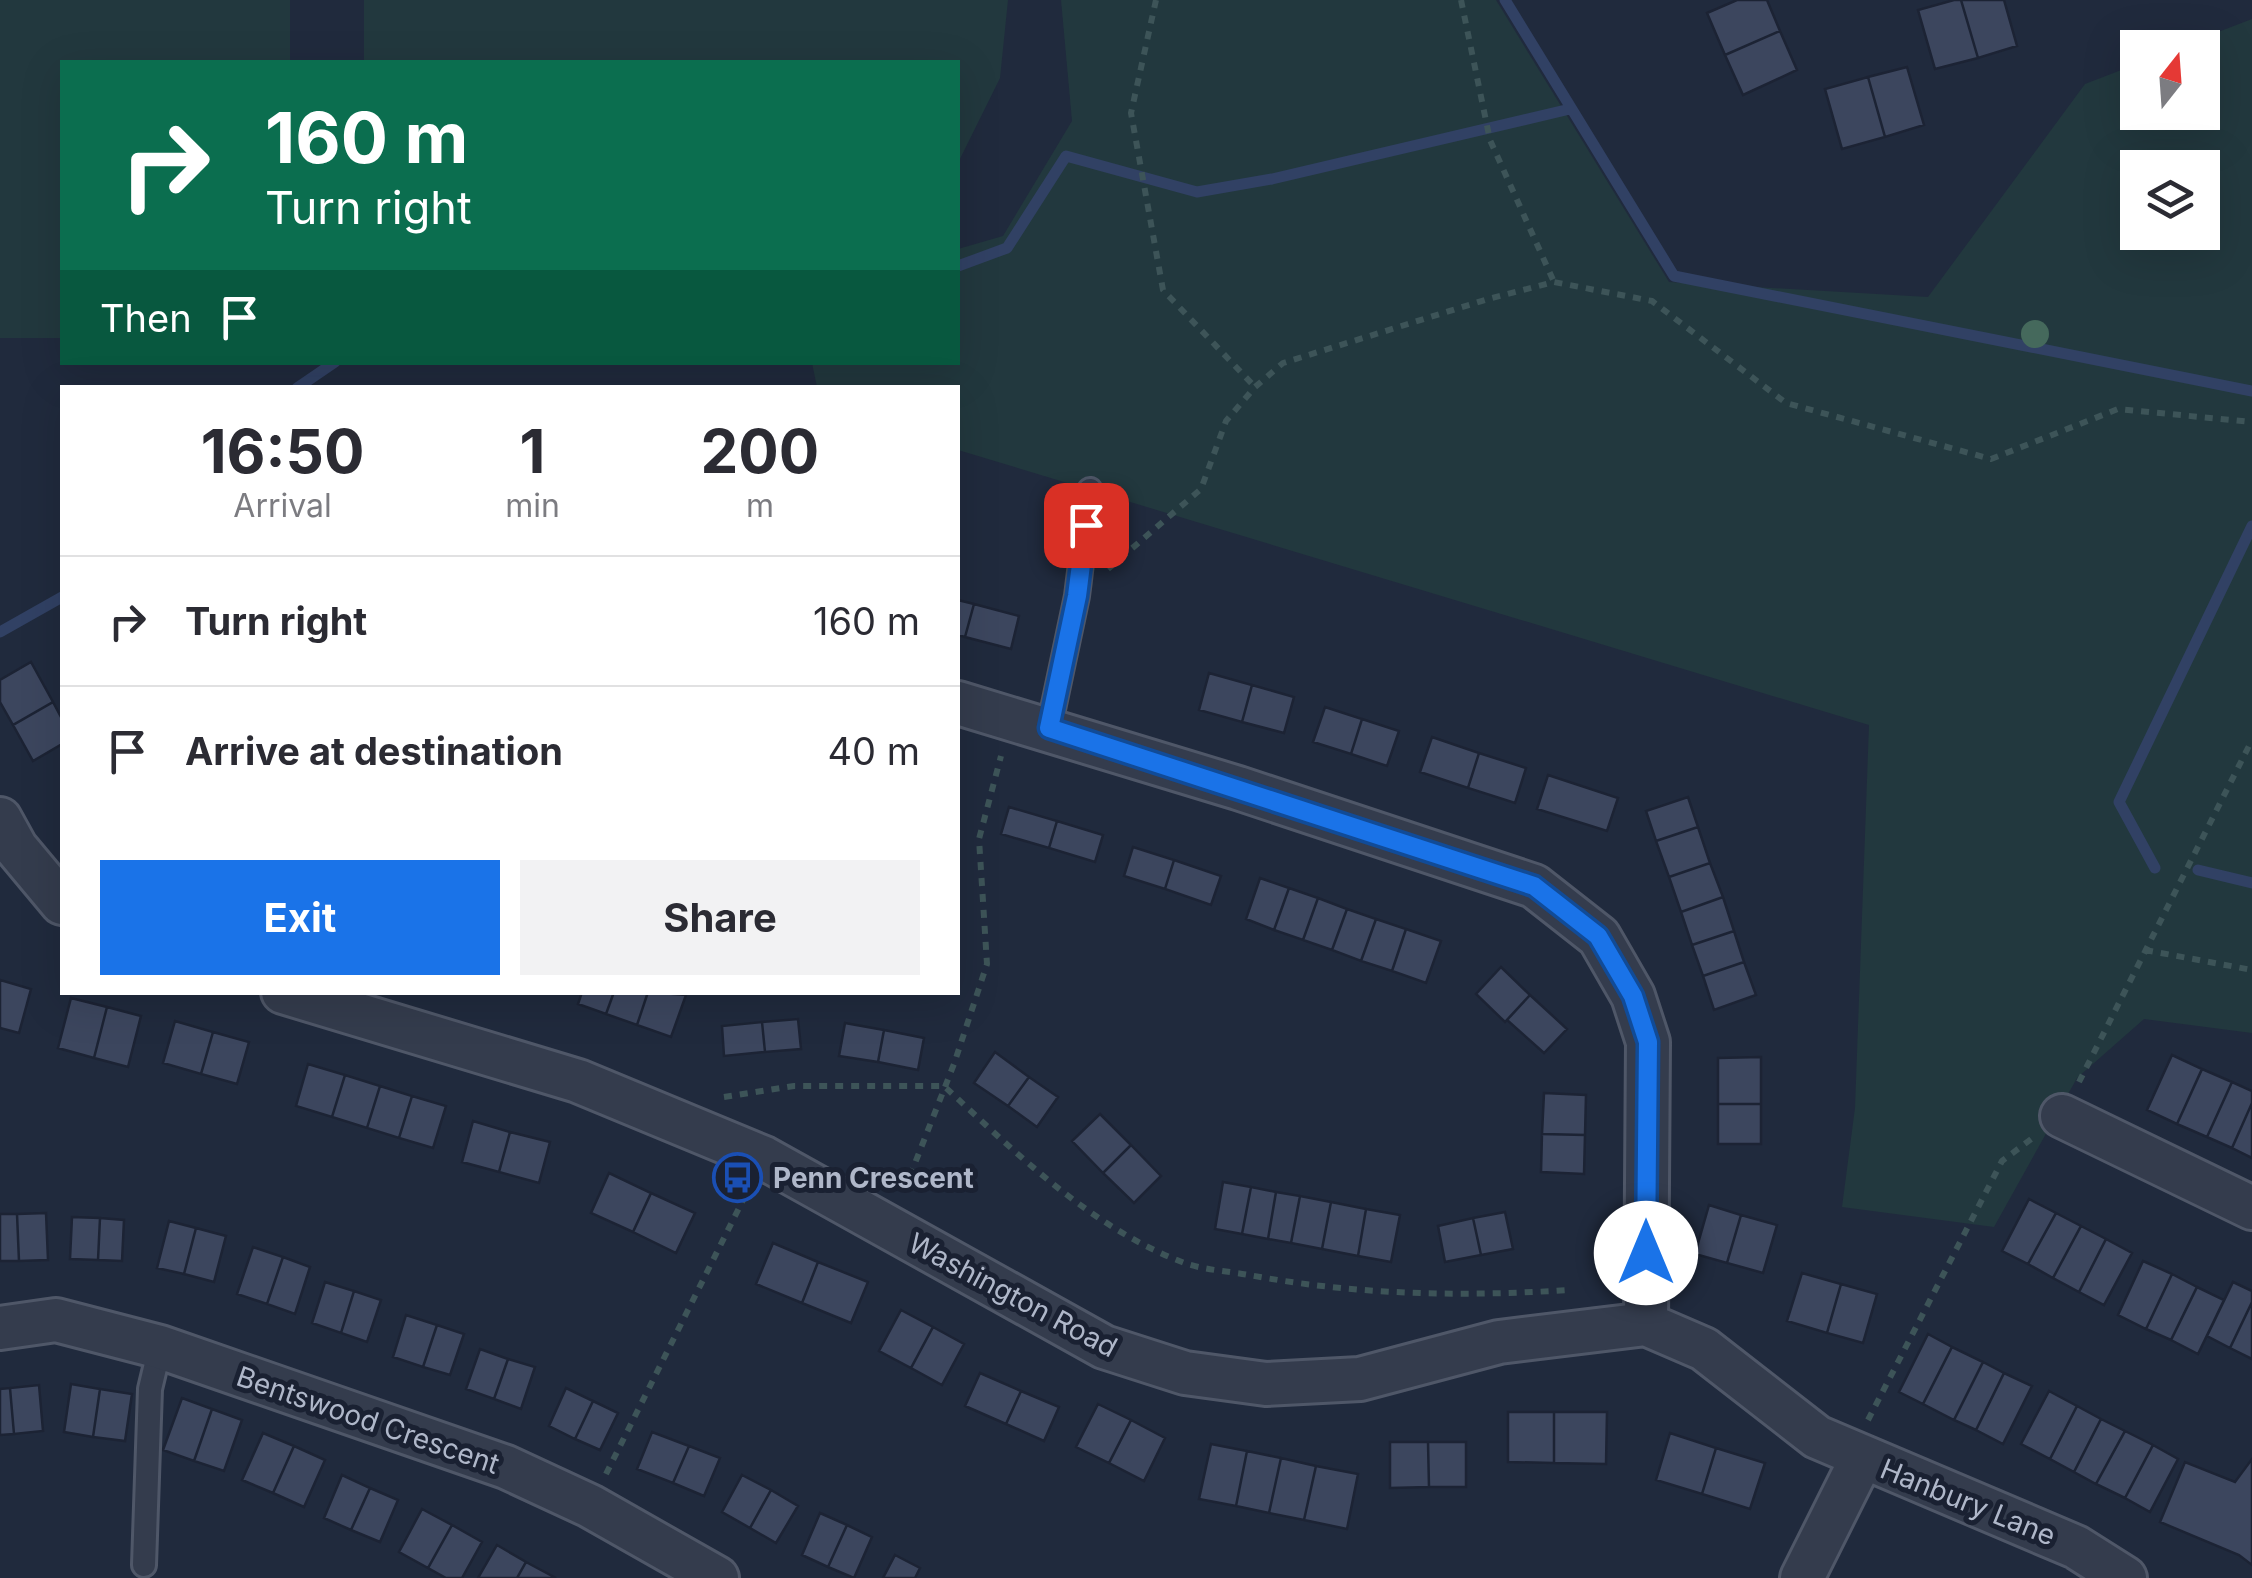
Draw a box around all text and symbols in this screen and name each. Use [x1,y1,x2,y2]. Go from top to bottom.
north arrow [2120,30,2220,130]
map controls [2120,30,2220,250]
text: 160 m [265,95,468,180]
icon: right [100,100,230,230]
button: layers [2120,150,2220,250]
text: Turn right [265,180,472,235]
icon: arrive [212,290,267,345]
text: Then [100,295,192,341]
text: 16:50 [201,415,364,487]
text: 1 [520,415,545,487]
text: 200 [701,415,819,487]
pin [1044,483,1129,568]
text: Arrival [233,486,332,525]
text: min [505,486,560,525]
text: m [746,486,774,525]
icon: arrive [1059,498,1114,553]
icon: right [100,594,155,649]
text: Turn right [185,598,367,644]
text: 160 m [813,598,920,644]
icon: arrive [100,724,155,779]
text: Arrive at destination [185,728,563,774]
text: 40 m [828,728,920,774]
button: Exit [100,860,500,975]
button: Share [520,860,920,975]
bus stop icon: Penn Crescent [712,1152,764,1204]
place label: Penn Crescent [773,1161,974,1195]
position arrow [1594,1201,1698,1305]
street label: Washington Road [903,1226,1123,1364]
street label: Bentswood Crescent [232,1359,504,1481]
street label: Hanbury Lane [1875,1451,2061,1553]

